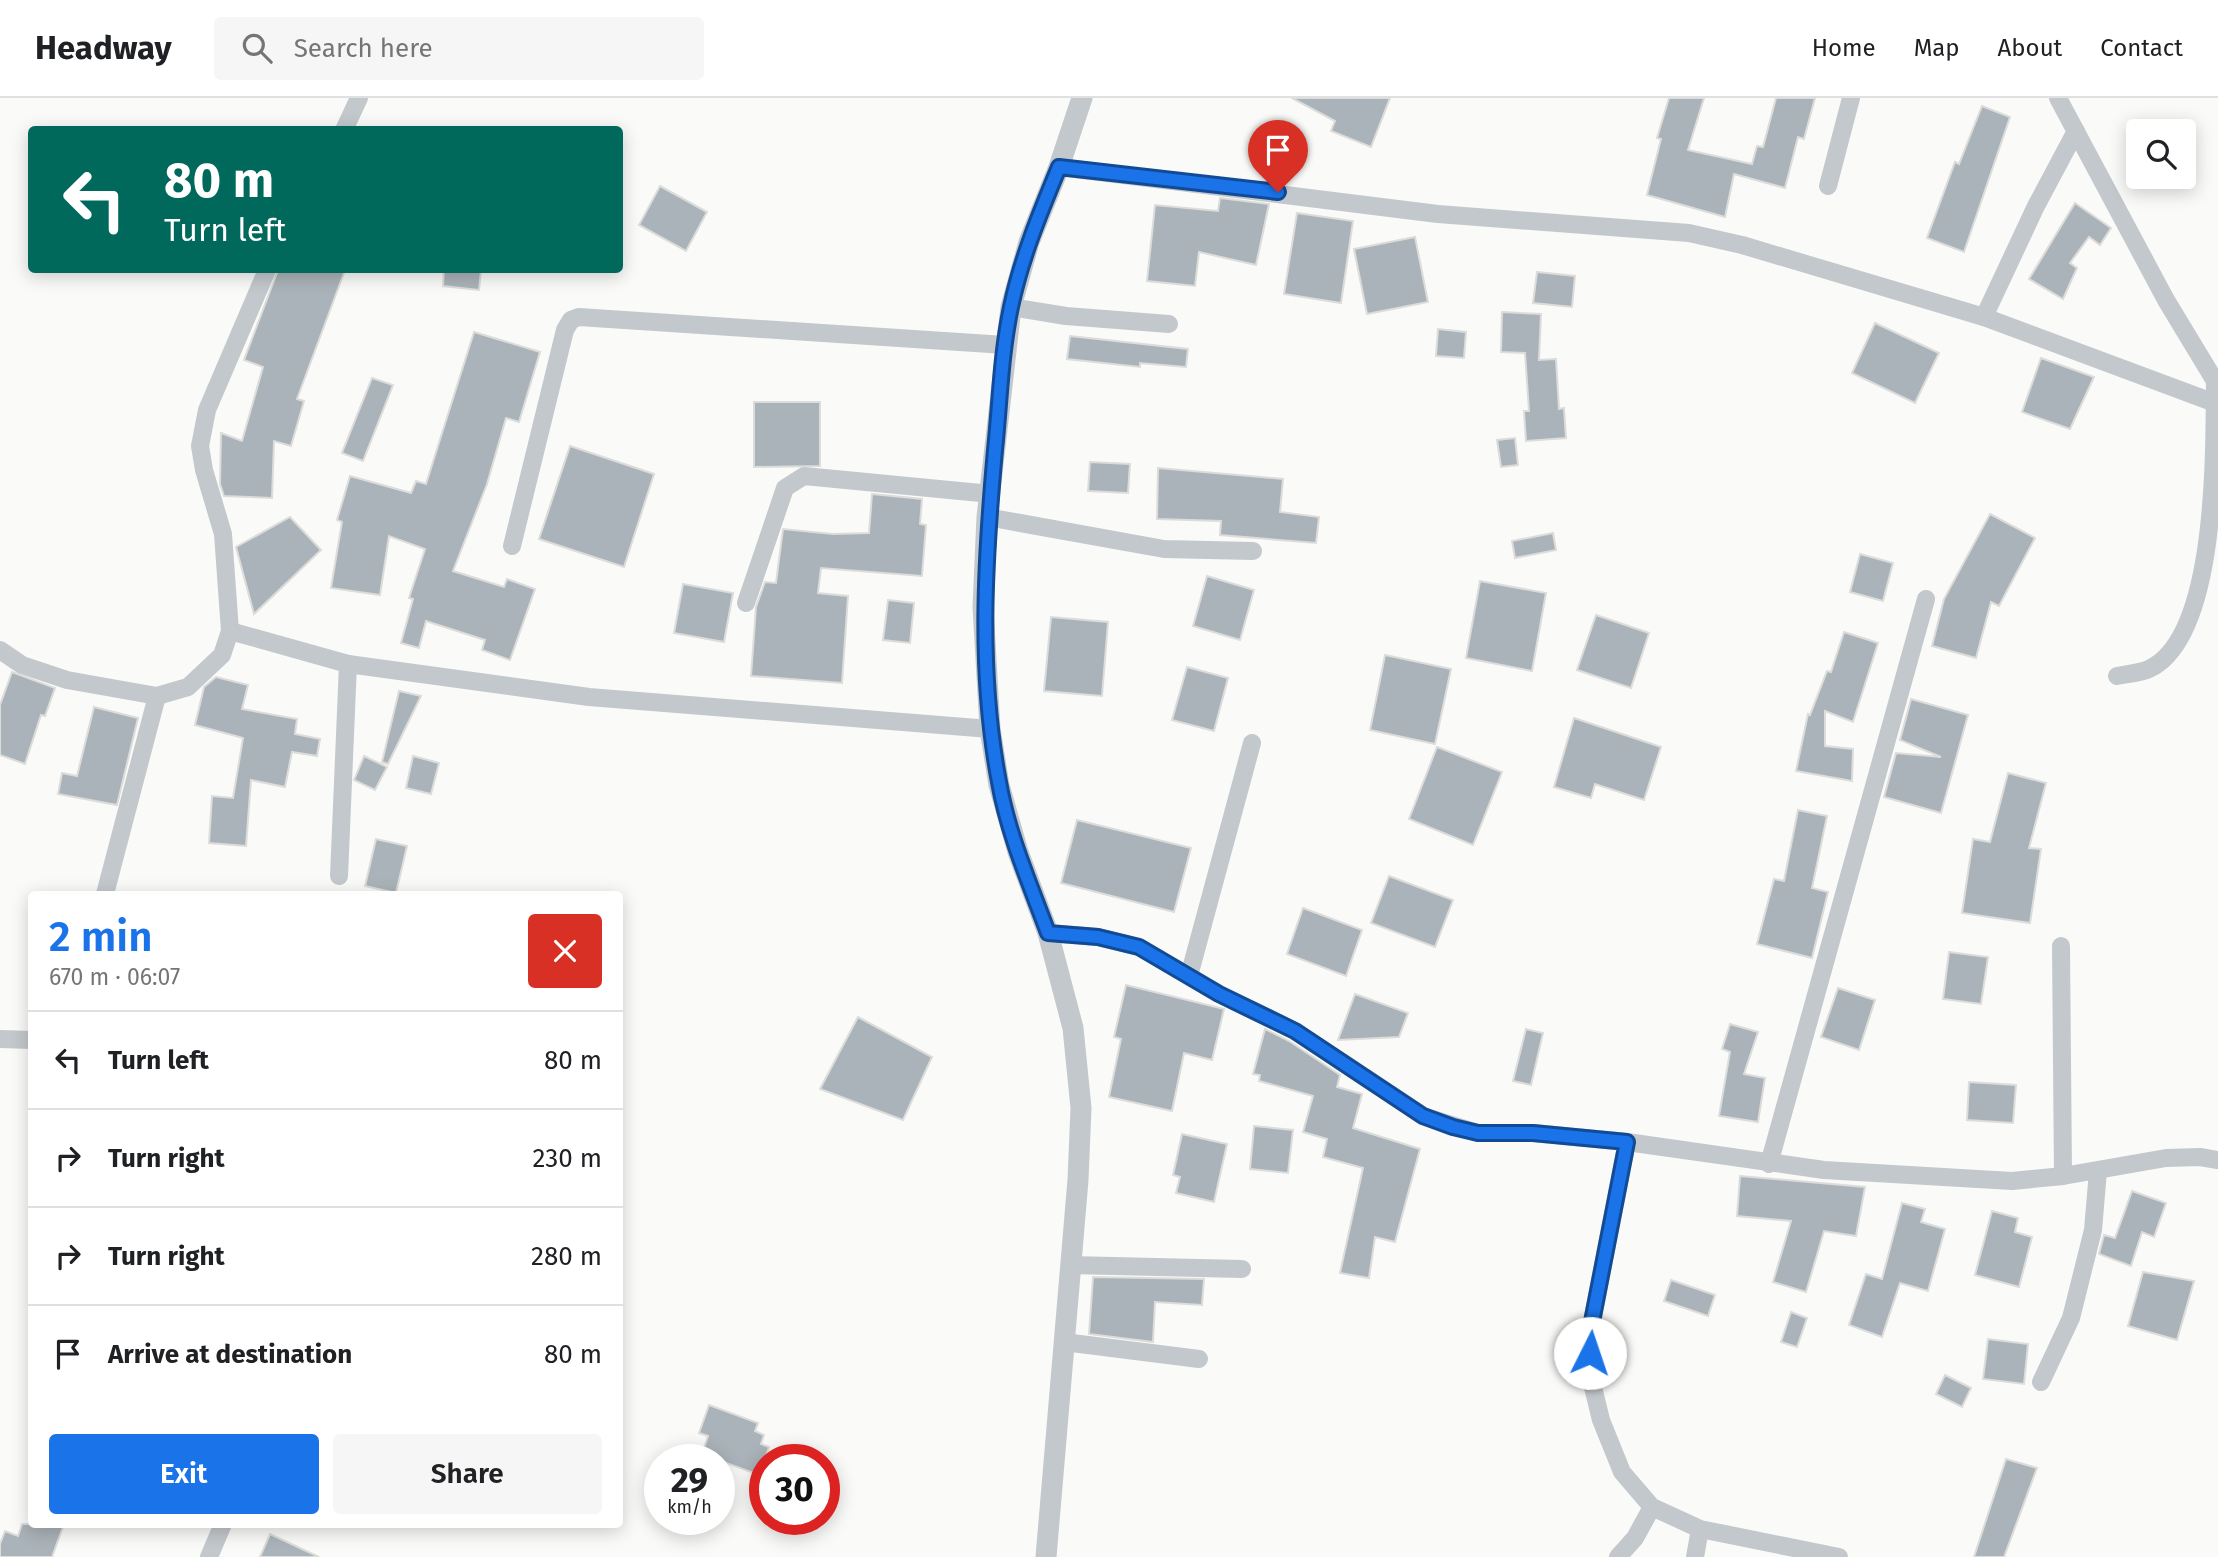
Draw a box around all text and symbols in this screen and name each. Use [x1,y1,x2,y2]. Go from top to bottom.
search box [214,17,704,80]
text: Headway [35,28,172,68]
icon: search [238,29,276,67]
text: Search here [294,33,433,64]
text: Home [1812,34,1876,62]
text: Map [1914,34,1960,62]
text: About [1998,34,2062,62]
text: Contact [2100,34,2183,62]
map controls [2126,119,2196,189]
button: search [2126,119,2196,189]
pin [1248,120,1308,192]
icon: arrive [1259,131,1297,169]
text: 80 m [164,151,274,210]
icon: left [49,154,140,245]
text: Turn left [164,211,286,249]
text: 2 min [49,912,153,962]
button: close [528,914,602,988]
text: 670 m · 06:07 [49,963,180,991]
icon: left [49,1041,87,1079]
text: Turn left [108,1045,209,1076]
text: 80 m [544,1045,602,1076]
icon: right [49,1139,87,1177]
text: Turn right [108,1143,225,1174]
text: 230 m [533,1143,602,1174]
icon: right [49,1237,87,1275]
text: Turn right [108,1241,225,1272]
text: 280 m [531,1241,602,1272]
position arrow [1553,1316,1627,1390]
icon: arrive [49,1335,87,1373]
text: Arrive at destination [108,1339,352,1370]
text: 80 m [544,1339,602,1370]
button: Exit [49,1434,319,1514]
button: Share [333,1434,602,1514]
speed limit sign: 30 [749,1444,840,1535]
text: 29 [671,1459,708,1501]
text: km/h [667,1496,712,1518]

